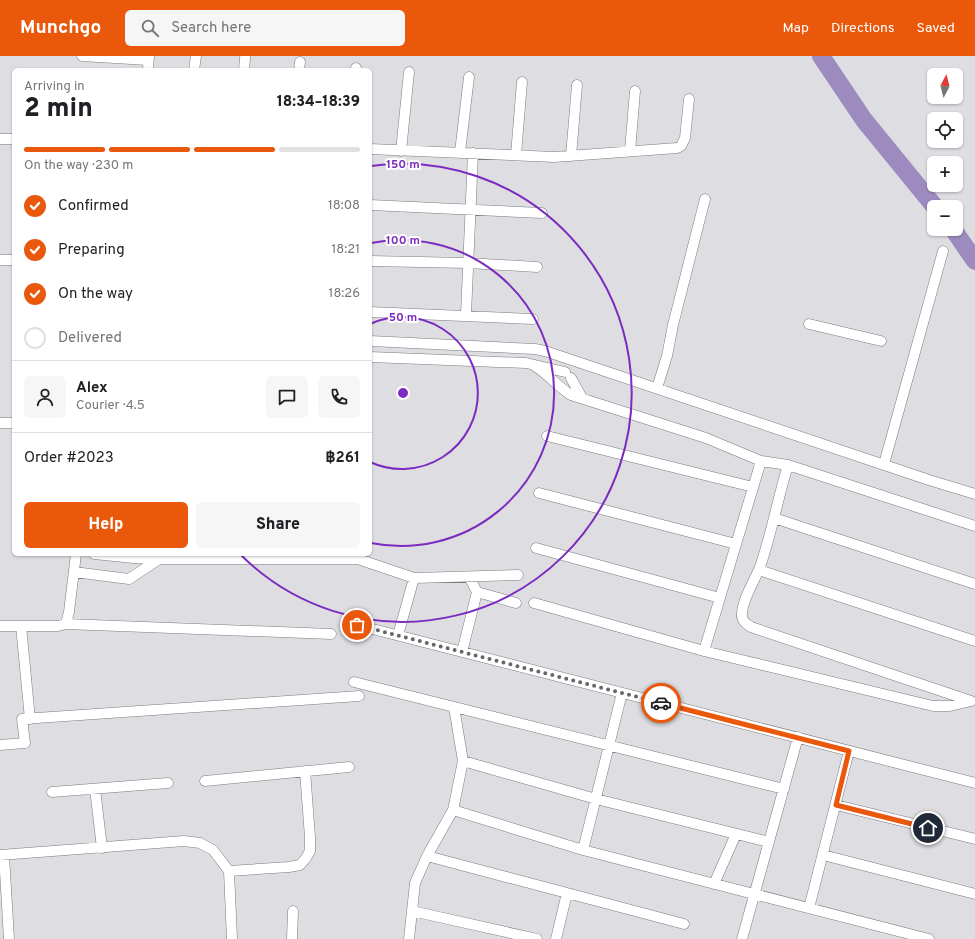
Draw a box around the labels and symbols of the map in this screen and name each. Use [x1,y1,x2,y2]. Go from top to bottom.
north arrow [927,68,963,104]
text: 150 m [386,157,420,173]
text: 100 m [386,233,420,249]
text: 50 m [389,310,417,326]
centre of rings [396,386,410,400]
pin [340,608,374,642]
courier [641,683,681,723]
pin [911,811,945,845]

